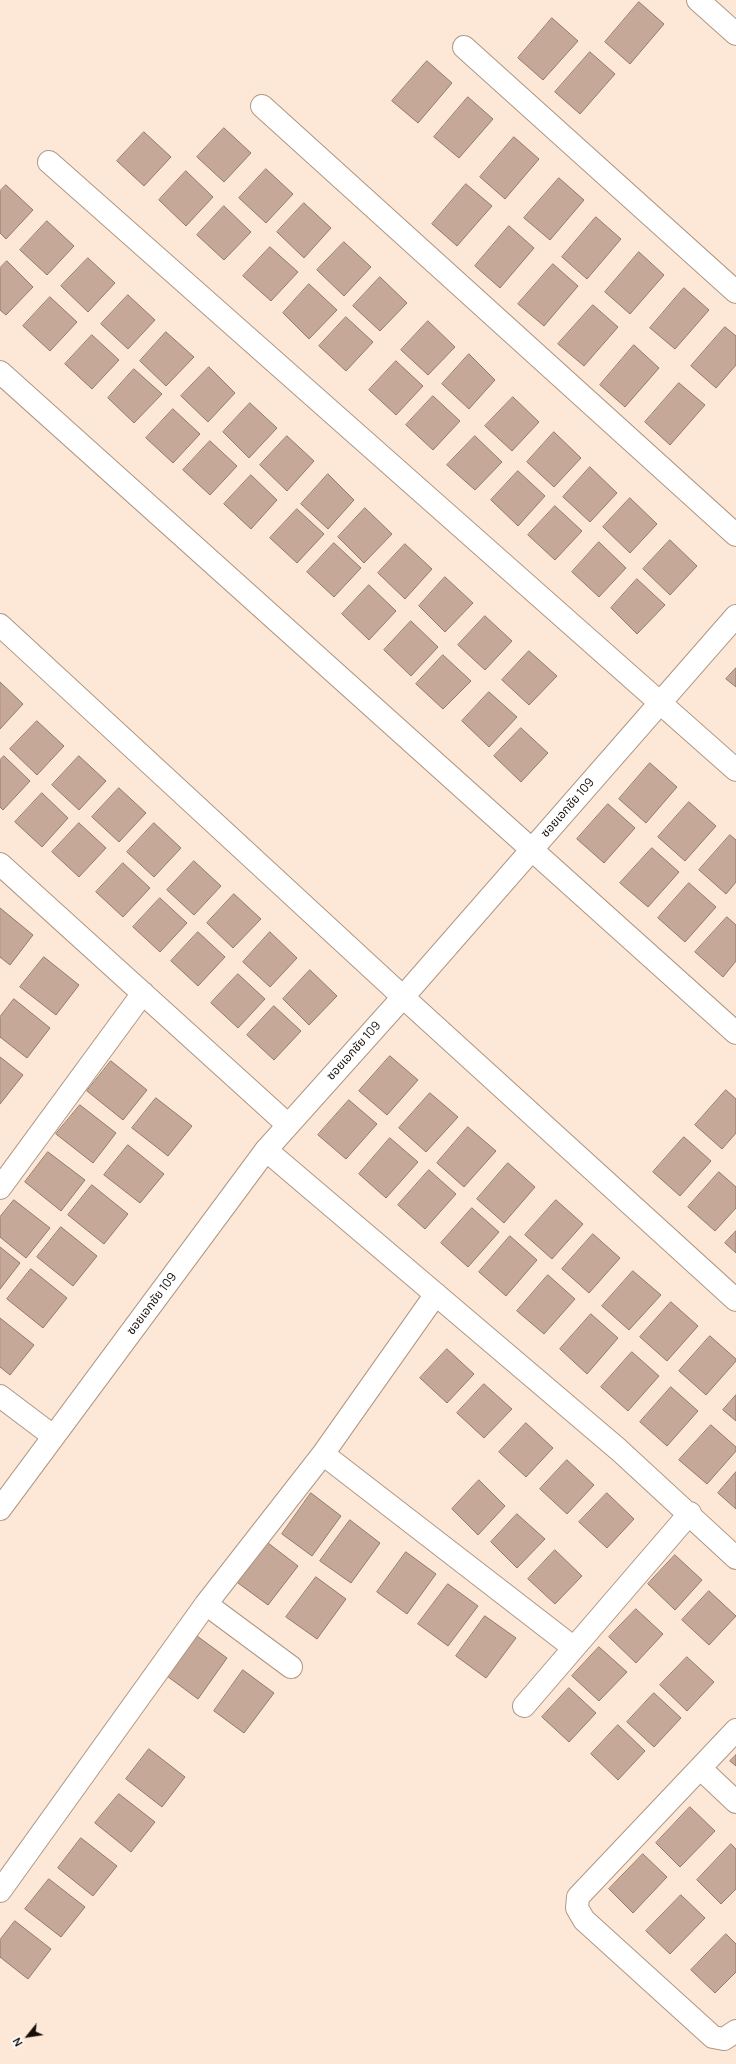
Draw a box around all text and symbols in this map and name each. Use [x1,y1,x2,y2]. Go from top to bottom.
street label: ซอยเอกชัย 109 [538,775,598,841]
street label: ซอยเอกชัย 109 [324,1019,384,1083]
street label: ซอยเอกชัย 109 [124,1270,180,1338]
north arrow [8,2016,48,2056]
text: N [9,2035,26,2049]

